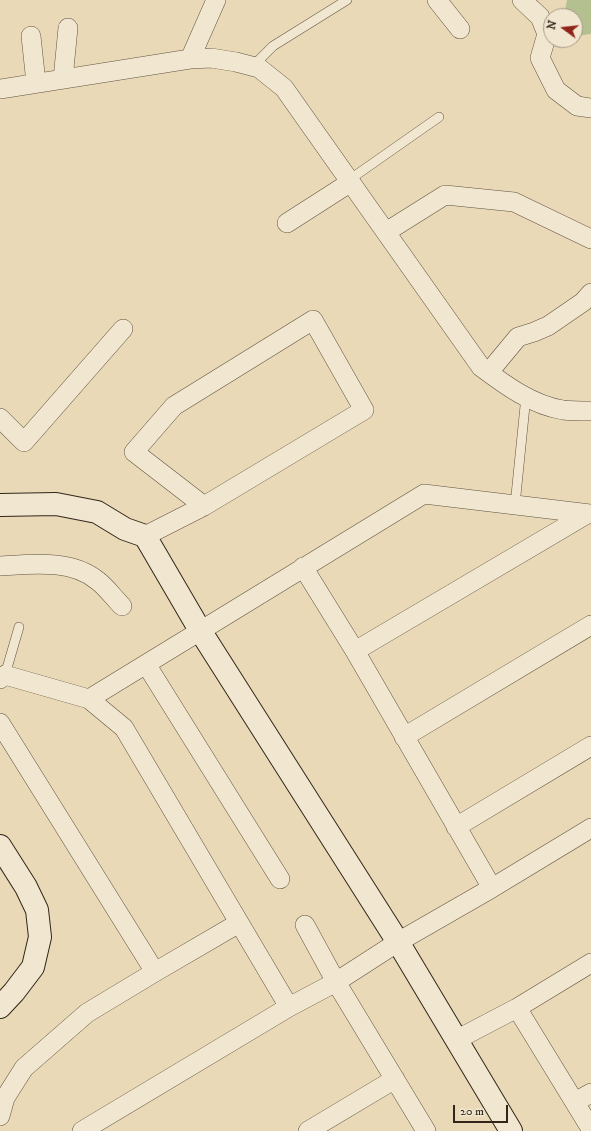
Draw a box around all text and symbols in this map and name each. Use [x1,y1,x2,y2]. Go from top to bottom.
north arrow [543,8,583,48]
text: N [544,19,560,31]
scale bar [455,1097,510,1123]
text: 20 m [460,1104,484,1119]

